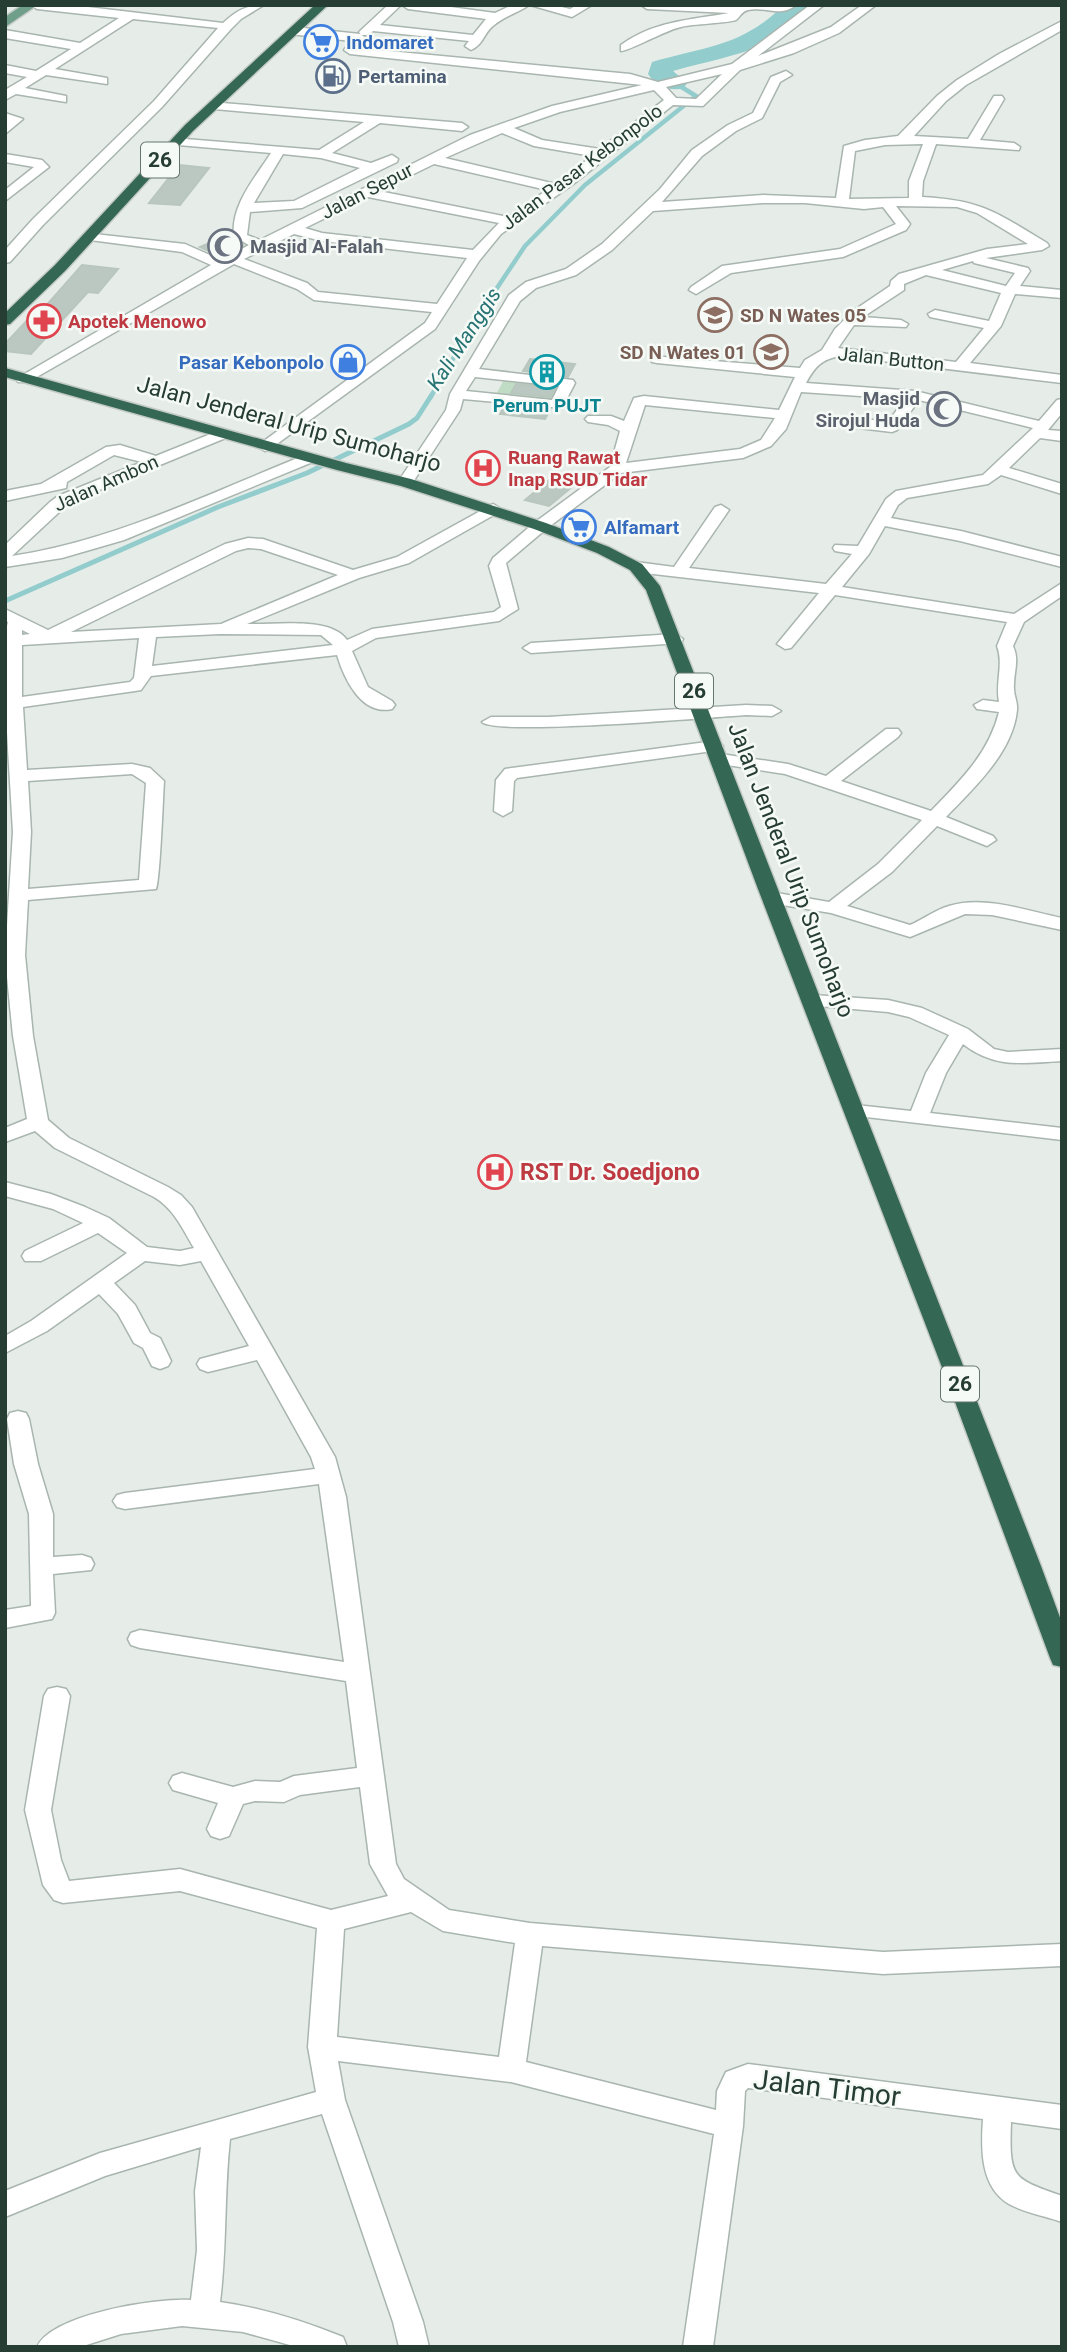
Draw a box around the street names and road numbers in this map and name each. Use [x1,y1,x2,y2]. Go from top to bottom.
street label: Jalan Pasar Kebonpolo [497,99,667,235]
road number: 26 [141,142,179,178]
street label: Jalan Sepur [317,158,417,224]
street label: Jalan Button [837,342,945,376]
street label: Jalan Jenderal Urip Sumoharjo [134,370,444,478]
street label: Jalan Ambon [50,450,162,516]
road number: 26 [675,674,713,708]
street label: Jalan Jenderal Urip Sumoharjo [722,719,860,1021]
road number: 26 [941,1366,979,1402]
street label: Jalan Timor [751,2063,903,2113]

